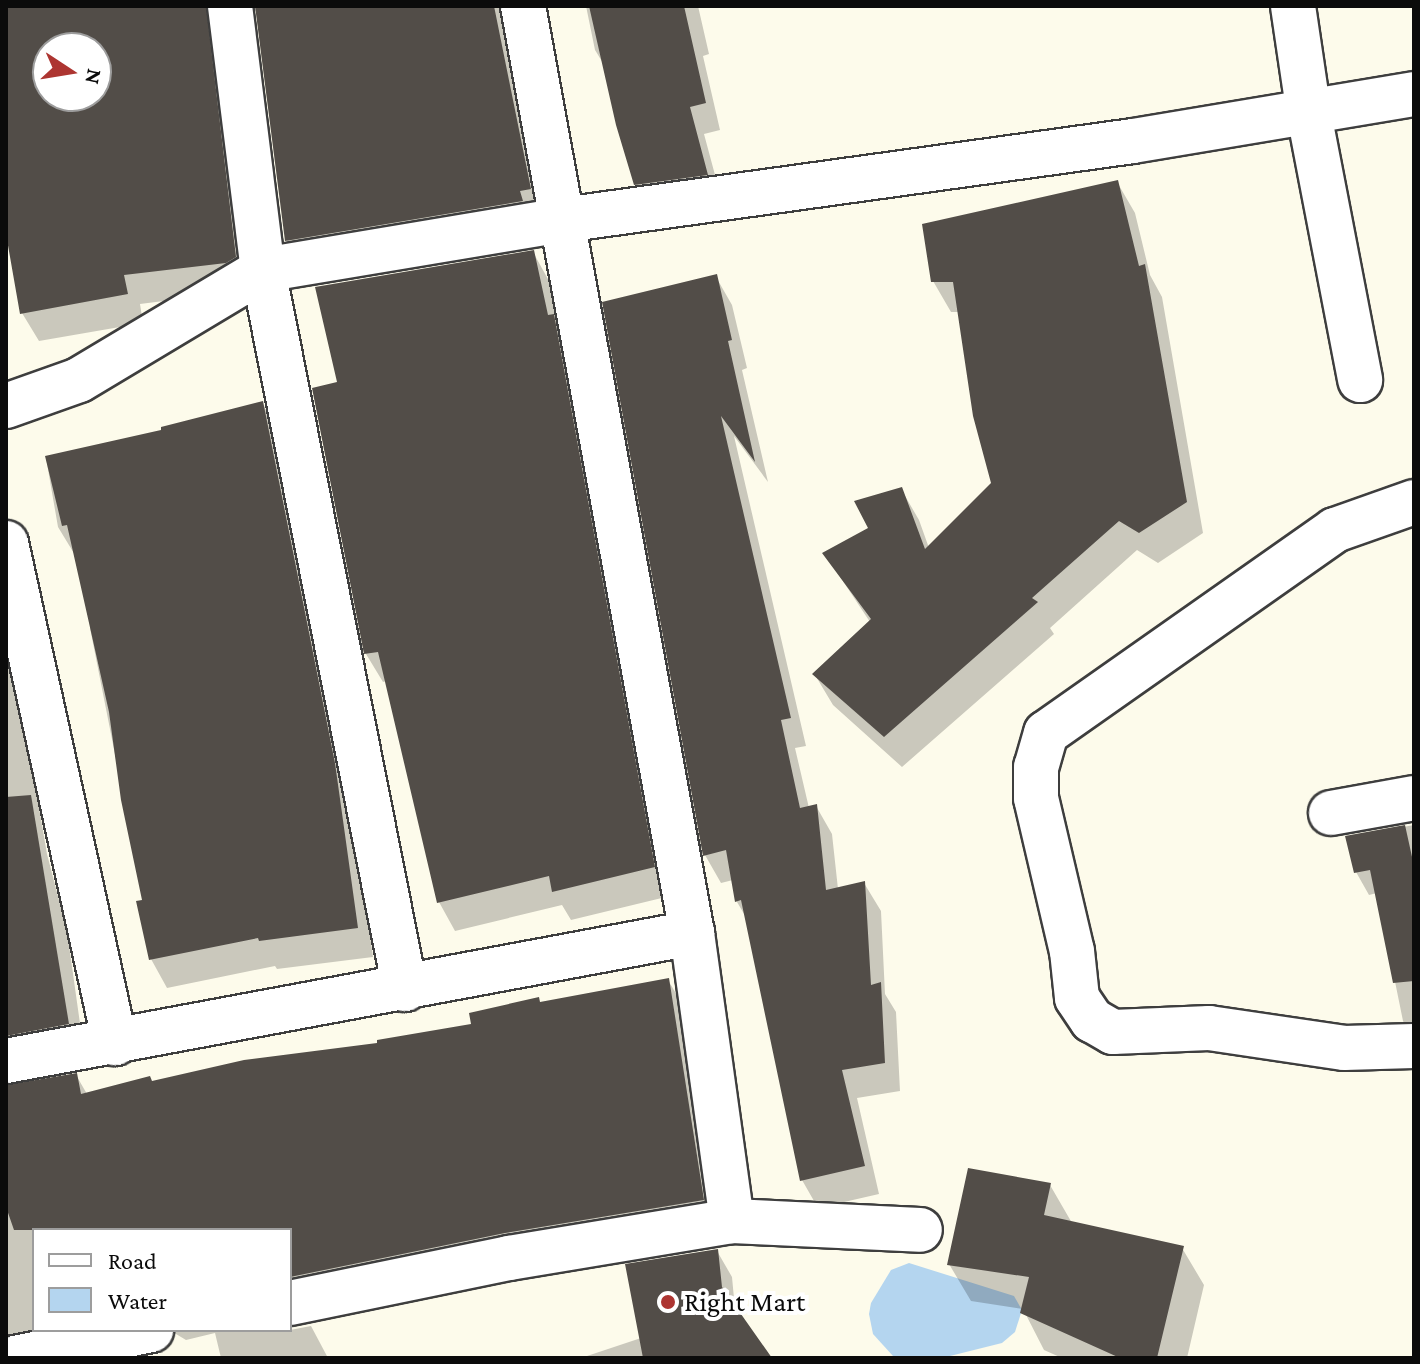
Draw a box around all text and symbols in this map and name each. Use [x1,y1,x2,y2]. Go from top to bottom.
north arrow [32,32,112,112]
text: N [80,67,108,87]
legend [32,1228,292,1332]
text: Road [108,1247,157,1274]
place label: Right Mart [684,1285,805,1319]
text: Water [108,1287,167,1314]
marker: Right Mart [659,1293,677,1311]

